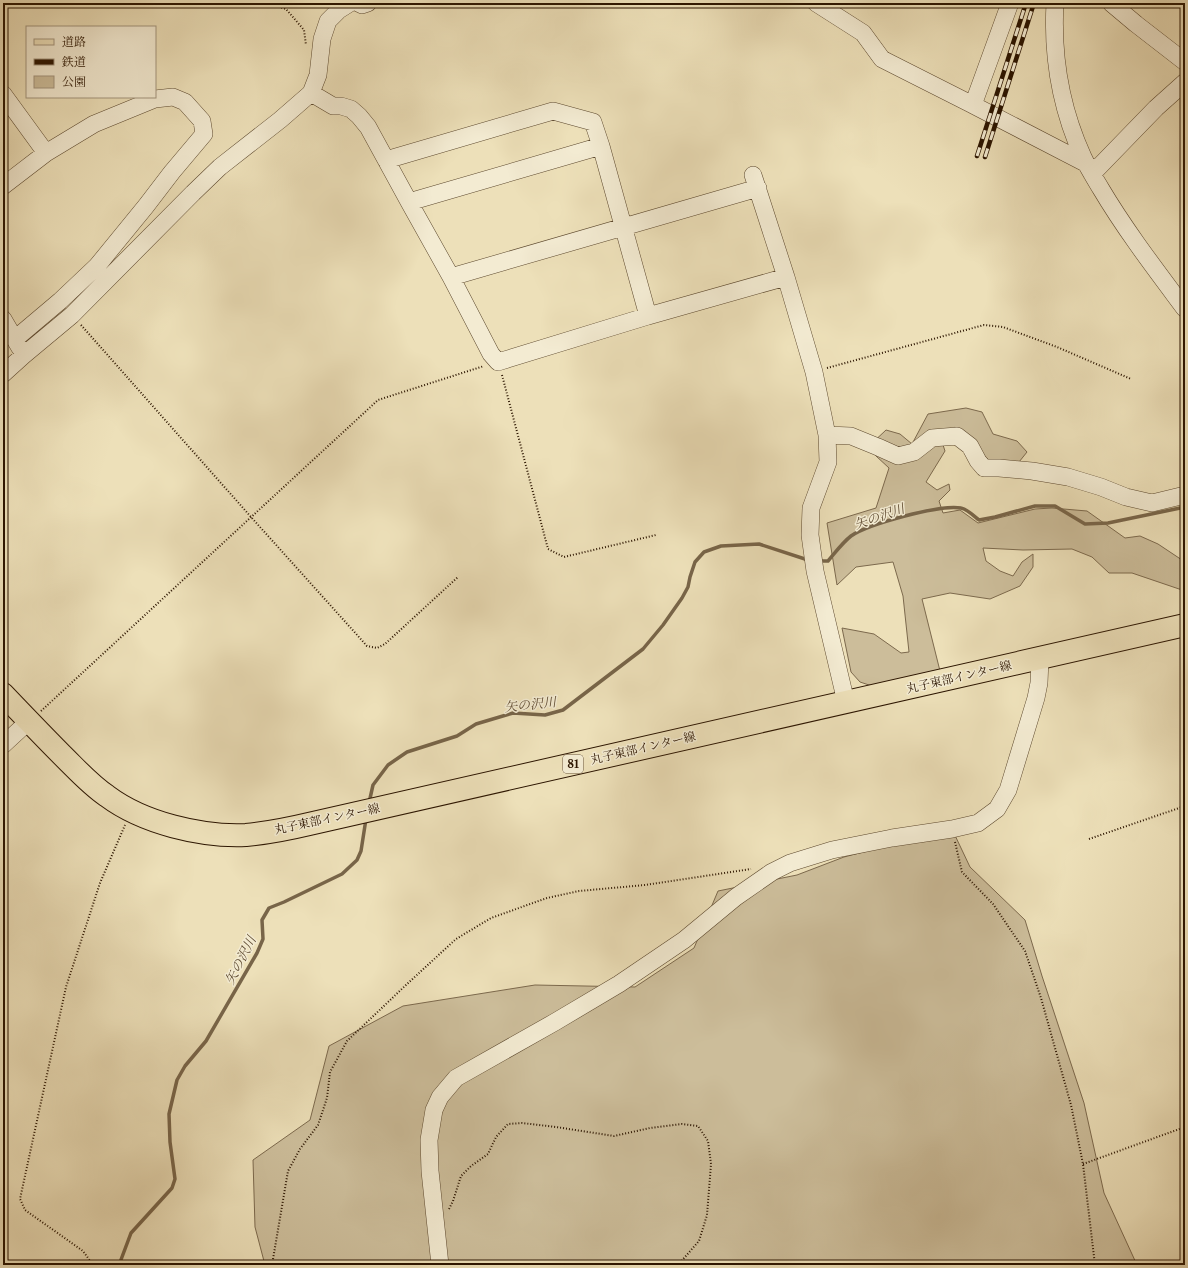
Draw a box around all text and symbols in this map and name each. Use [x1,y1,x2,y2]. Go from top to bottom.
legend [26,26,156,98]
text: 道路 [62,34,86,49]
text: 鉄道 [61,54,86,69]
text: 公園 [62,74,86,89]
water label: 矢の沢川 [852,499,908,532]
street label: 丸子東部インター線 [905,657,1013,696]
water label: 矢の沢川 [503,693,559,715]
street label: 丸子東部インター線 [589,728,697,767]
road number: 81 [563,755,583,773]
street label: 丸子東部インター線 [273,800,381,837]
water label: 矢の沢川 [221,931,260,987]

